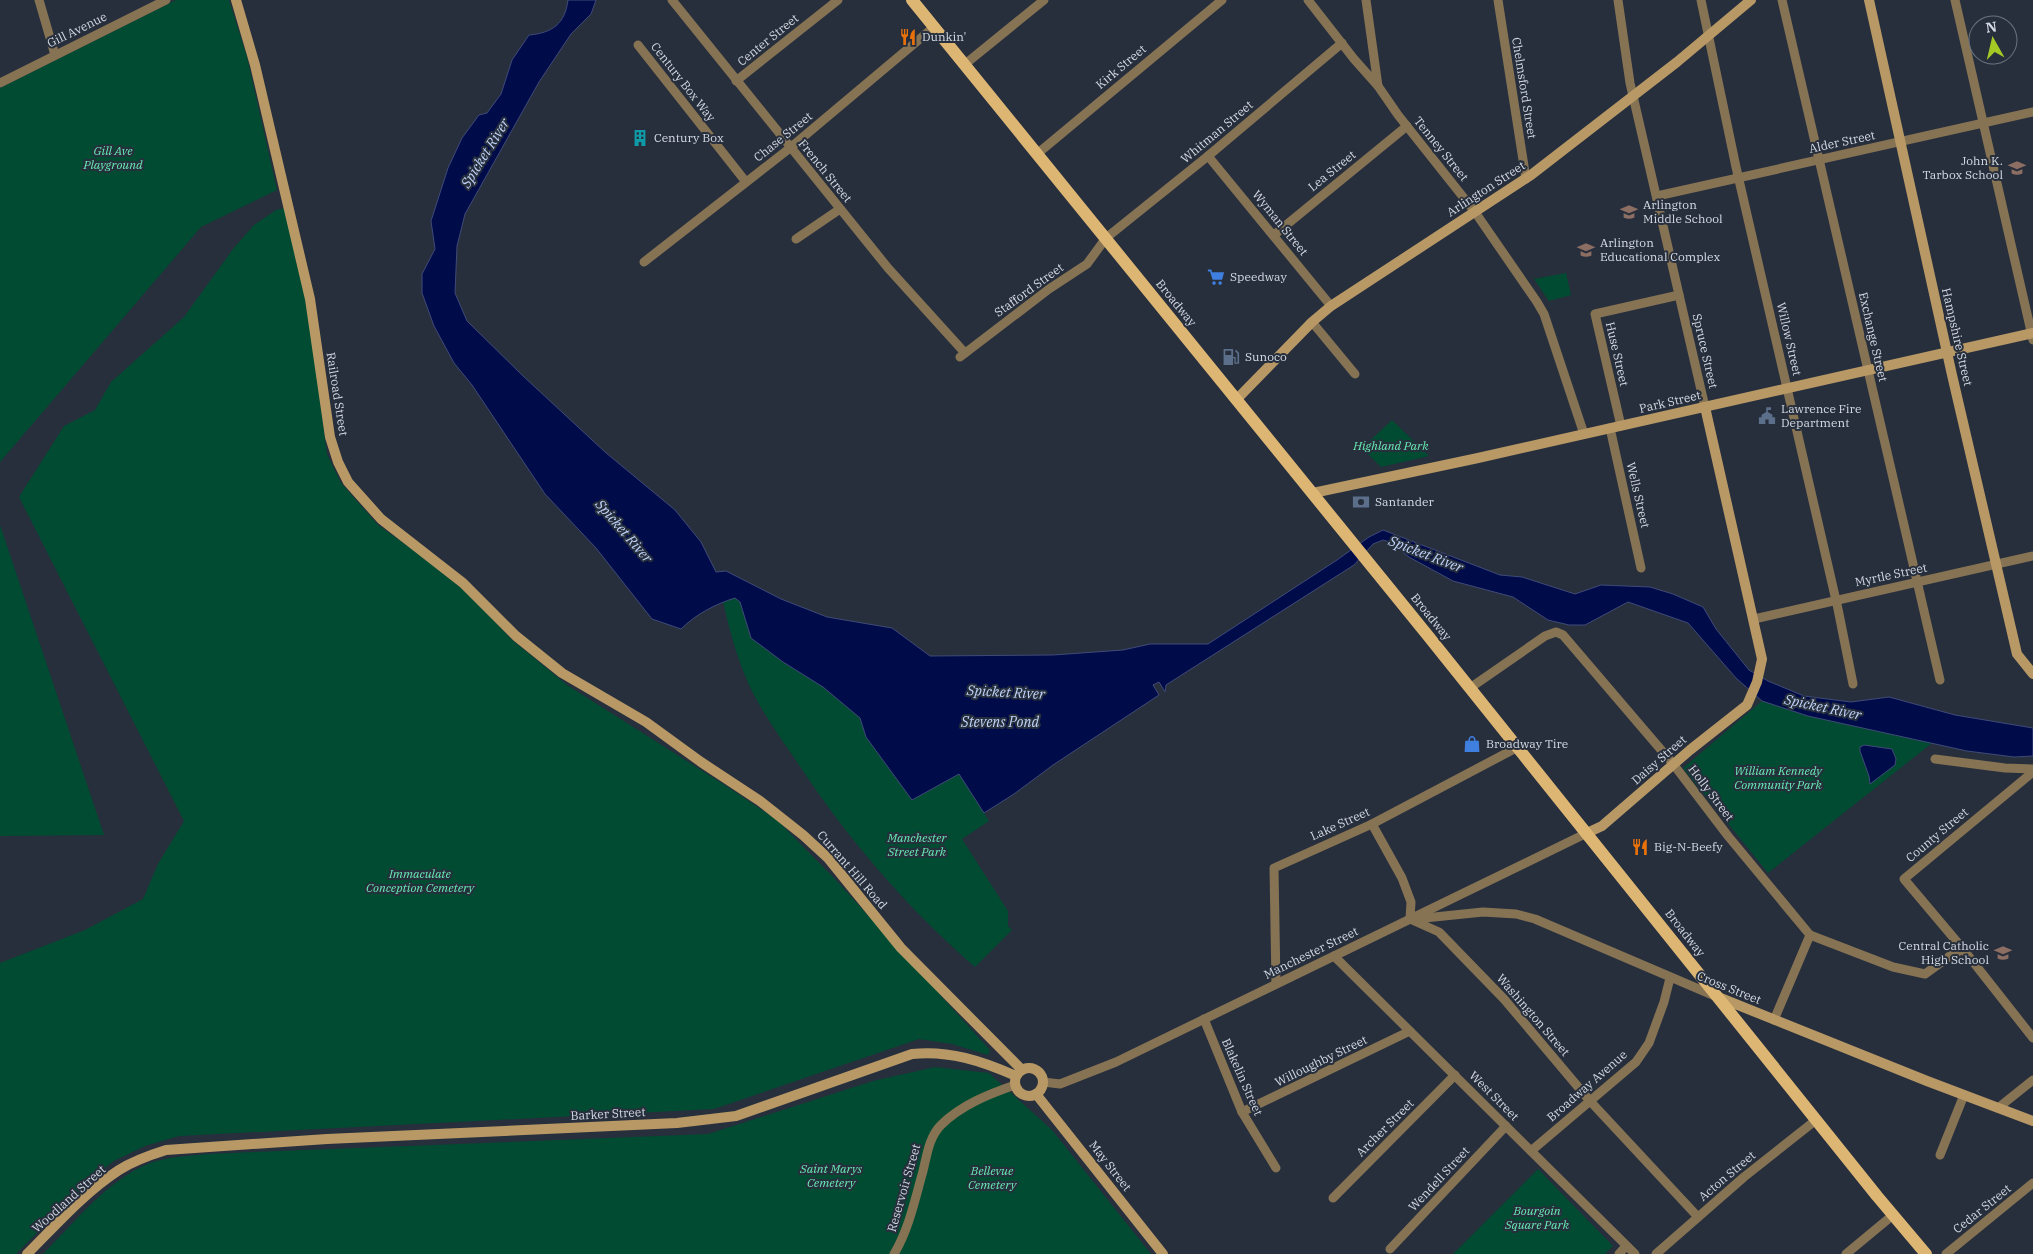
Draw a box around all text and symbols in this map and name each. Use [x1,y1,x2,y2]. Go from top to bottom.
street label: Gill Avenue [44,9,109,50]
street label: Center Street [734,10,801,69]
north arrow [1968,15,2018,65]
text: N [1984,17,1998,37]
restaurant icon: Dunkin' [898,27,918,47]
place label: Dunkin' [922,29,966,44]
street label: Chelmsford Street [1509,36,1540,140]
street label: Century Box Way [648,39,719,125]
street label: Kirk Street [1092,41,1149,92]
street label: Whitman Street [1178,97,1256,166]
street label: Chase Street [751,109,815,165]
water label: Spicket River [456,114,514,192]
street label: Tenney Street [1411,114,1472,184]
street label: Alder Street [1807,127,1876,156]
building icon: Century Box [630,128,650,148]
place label: Century Box [654,130,724,145]
street label: French Street [795,136,855,205]
park label: Gill Ave Playground [83,143,143,172]
street label: Lea Street [1305,147,1358,194]
place label: John K. Tarbox School [1922,153,2003,182]
street label: Arlington Street [1444,158,1528,219]
school or university icon: John K. Tarbox School [2007,158,2027,178]
street label: Wyman Street [1249,187,1311,259]
place label: Arlington Middle School [1643,197,1723,226]
school or university icon: Arlington Middle School [1619,202,1639,222]
place label: Arlington Educational Complex [1600,235,1720,264]
school or university icon: Arlington Educational Complex [1576,240,1596,260]
street label: Stafford Street [991,259,1066,320]
supermarket icon: Speedway [1206,267,1226,287]
place label: Speedway [1230,269,1287,284]
street label: Broadway [1153,276,1200,330]
street label: Hampshire Street [1939,286,1976,387]
street label: Exchange Street [1856,291,1891,383]
street label: Willow Street [1774,301,1805,377]
street label: Spruce Street [1690,312,1721,390]
street label: Huse Street [1603,320,1632,388]
fuel station icon: Sunoco [1221,347,1241,367]
place label: Sunoco [1245,349,1287,364]
street label: Railroad Street [323,351,352,437]
street label: Park Street [1638,387,1702,416]
place label: Lawrence Fire Department [1781,401,1861,430]
public building icon: Lawrence Fire Department [1757,406,1777,426]
park label: Highland Park [1352,438,1429,453]
street label: Wells Street [1624,461,1653,529]
bank icon: Santander [1351,492,1371,512]
place label: Santander [1375,494,1434,509]
water label: Spicket River [591,495,657,567]
water label: Spicket River [1385,531,1467,577]
street label: Myrtle Street [1854,560,1928,589]
street label: Broadway [1408,590,1455,644]
water label: Spicket River [965,681,1047,703]
water label: Spicket River [1782,690,1864,724]
water label: Stevens Pond [960,713,1039,731]
street label: Daisy Street [1628,732,1689,787]
shop icon: Broadway Tire [1462,734,1482,754]
place label: Broadway Tire [1486,736,1568,751]
street label: Holly Street [1685,762,1737,824]
park label: William Kennedy Community Park [1734,763,1823,792]
street label: Lake Street [1308,804,1372,843]
street label: County Street [1902,804,1971,865]
street label: Currant Hill Road [814,827,890,912]
park label: Manchester Street Park [886,830,947,859]
restaurant icon: Big-N-Beefy [1630,837,1650,857]
place label: Big-N-Beefy [1654,839,1723,854]
park label: Immaculate Conception Cemetery [366,866,476,895]
street label: Broadway [1662,906,1709,960]
street label: Manchester Street [1261,923,1360,982]
place label: Central Catholic High School [1899,938,1989,967]
school or university icon: Central Catholic High School [1993,943,2013,963]
street label: Cross Street [1695,968,1763,1007]
street label: Washington Street [1494,971,1573,1059]
street label: Willoughby Street [1272,1032,1369,1089]
street label: Blakelin Street [1219,1036,1266,1118]
street label: Broadway Avenue [1544,1047,1630,1124]
street label: West Street [1466,1068,1522,1124]
street label: Archer Street [1353,1096,1417,1160]
street label: Barker Street [570,1104,646,1123]
street label: May Street [1086,1138,1135,1194]
street label: Reservoir Street [884,1142,923,1234]
street label: Wendell Street [1405,1143,1472,1214]
street label: Acton Street [1695,1148,1758,1204]
park label: Saint Marys Cemetery [799,1161,862,1190]
street label: Woodland Street [29,1162,109,1236]
park label: Bellevue Cemetery [968,1163,1018,1192]
street label: Cedar Street [1950,1181,2014,1236]
park label: Bourgoin Square Park [1504,1203,1570,1232]

